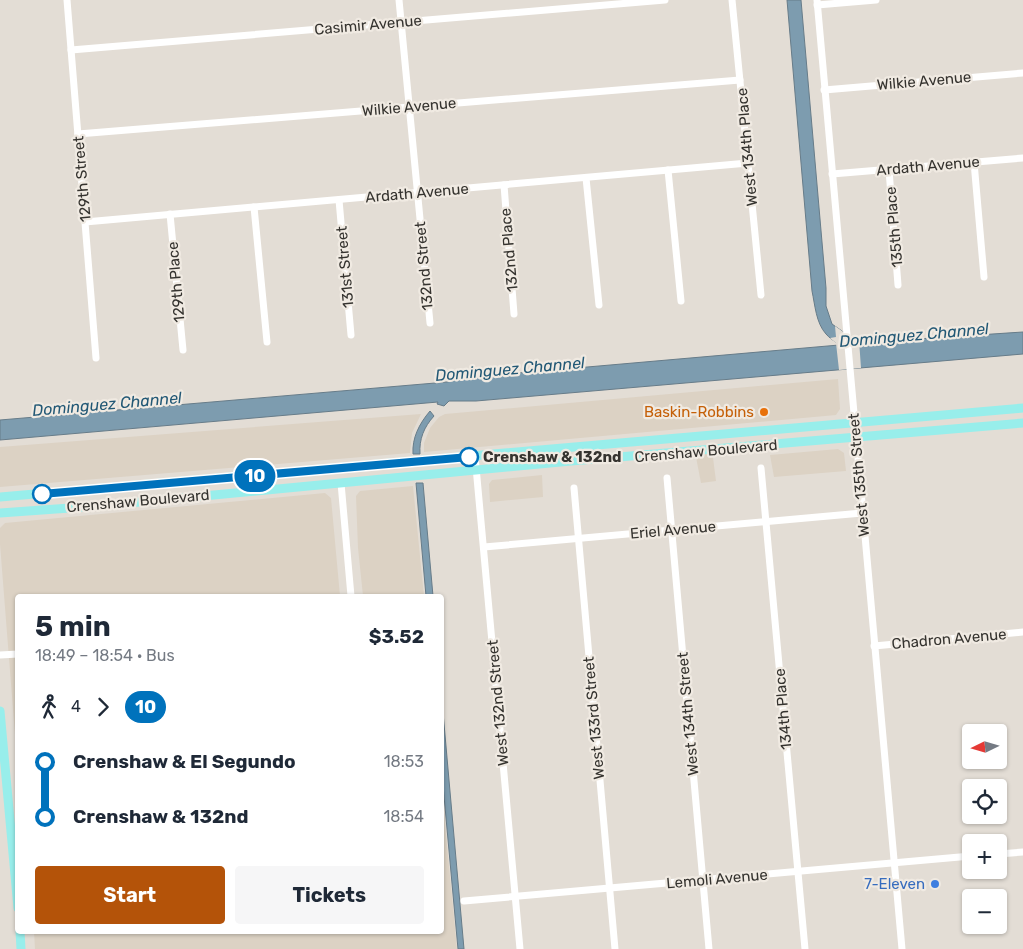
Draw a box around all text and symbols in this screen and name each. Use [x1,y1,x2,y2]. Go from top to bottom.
street label: Casimir Avenue [314,11,422,39]
street label: Wilkie Avenue [876,68,972,94]
street label: West 134th Place [733,87,761,207]
street label: Wilkie Avenue [361,94,457,120]
street label: 129th Street [69,135,95,223]
street label: Ardath Avenue [876,153,980,179]
street label: Ardath Avenue [365,180,469,206]
street label: 135th Place [881,186,907,268]
street label: 132nd Place [496,207,522,293]
street label: 132nd Street [411,221,437,311]
street label: 131st Street [332,225,358,309]
street label: 129th Place [164,241,188,323]
water label: Dominguez Channel [838,319,991,351]
water label: Dominguez Channel [434,353,587,385]
water label: Dominguez Channel [31,388,184,420]
place label: Baskin-Robbins [644,403,754,421]
marker: Baskin-Robbins [758,406,770,418]
street label: West 135th Street [845,412,873,537]
street label: Crenshaw Boulevard [634,436,778,466]
marker: Crenshaw & 132nd [459,447,479,467]
place label: Crenshaw & 132nd [483,448,622,466]
line badge: 10 [232,460,278,492]
text: 10 [244,465,266,487]
unlabelled marker [32,484,52,504]
street label: Crenshaw Boulevard [66,486,210,516]
street label: Eriel Avenue [629,517,717,543]
text: 5 min [35,610,111,643]
text: $3.52 [369,625,424,648]
street label: Chadron Avenue [891,625,1007,653]
street label: West 132nd Street [484,639,512,767]
text: 18:49 – 18:54 · Bus [35,646,175,665]
street label: West 134th Street [674,651,702,777]
street label: West 133rd Street [580,656,608,780]
street label: 134th Place [770,668,796,750]
icon: walk [35,693,63,721]
icon: forward [89,693,117,721]
text: 10 [135,696,156,718]
text: 4 [71,697,81,716]
north arrow [962,724,1008,769]
map controls [962,724,1007,934]
text: Crenshaw & El Segundo [73,750,296,773]
text: 18:53 [384,752,424,771]
button: locate [962,779,1007,824]
text: Crenshaw & 132nd [73,805,249,828]
text: 18:54 [383,807,424,826]
button: + [962,834,1007,879]
button: Start [35,866,225,924]
button: Tickets [235,866,424,924]
street label: Lemoli Avenue [666,866,768,892]
place label: 7-Eleven [864,875,925,893]
marker: 7-Eleven [929,878,941,890]
button: − [962,889,1007,934]

